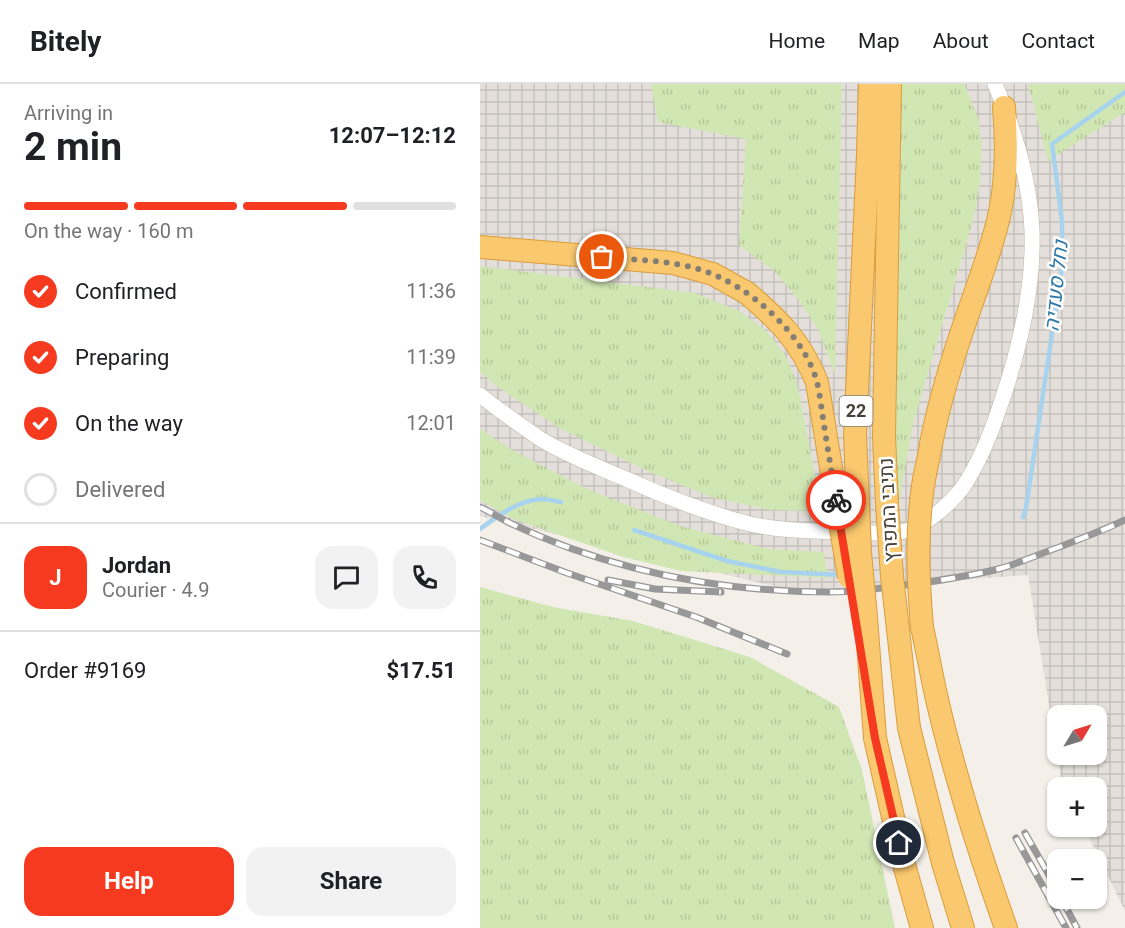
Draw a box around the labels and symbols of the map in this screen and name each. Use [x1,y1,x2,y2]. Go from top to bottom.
pin [576,231,627,282]
water label: נחל סעדיה [1039,238,1073,333]
road number: 22 [840,396,872,426]
street label: נתיבי המפרץ [873,457,903,563]
courier [806,470,866,530]
north arrow [1047,705,1107,765]
pin [873,817,924,868]

